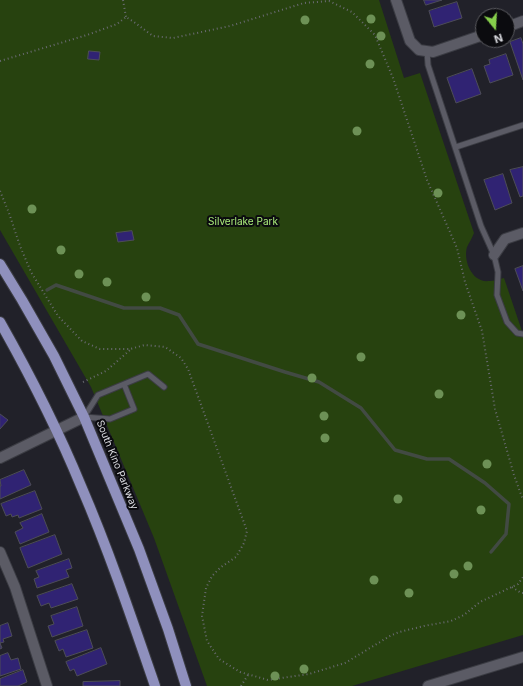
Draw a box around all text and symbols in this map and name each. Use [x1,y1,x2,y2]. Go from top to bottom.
north arrow [475,8,515,48]
text: N [492,31,505,46]
park label: Silverlake Park [208,216,278,228]
street label: South Kino Parkway [94,419,140,511]

